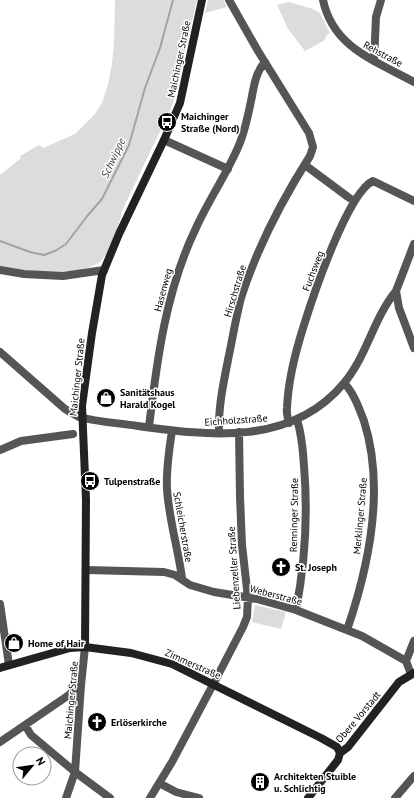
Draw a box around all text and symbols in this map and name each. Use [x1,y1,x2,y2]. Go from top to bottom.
street label: Maichinger Straße [165,19,193,99]
street label: Rehstraße [361,38,405,70]
place label: Maichinger Straße (Nord) [181,110,240,135]
bus stop icon: Maichinger Straße (Nord) [156,111,178,133]
water label: Schwippe [98,136,128,180]
street label: Fuchsweg [299,249,327,293]
street label: Hirschstraße [221,263,249,319]
street label: Hasenweg [151,267,175,313]
street label: Maichinger Straße [66,337,88,417]
place label: Sanitätshaus Harald Kogel [120,386,175,411]
shop icon: Sanitätshaus Harald Kogel [95,387,117,409]
street label: Eichholzstraße [204,411,268,429]
bus stop icon: Tulpenstraße [79,470,101,492]
place label: Tulpenstraße [104,475,160,488]
street label: Merklinger Straße [350,477,370,555]
street label: Renninger Straße [287,478,301,552]
street label: Schleicherstraße [170,491,196,563]
street label: Liebenzeller Straße [225,526,243,610]
church icon: St. Joseph [270,556,292,578]
place label: St. Joseph [295,561,337,574]
street label: Weberstraße [248,582,304,608]
shop icon: Home of Hair [3,632,25,654]
place label: Home of Hair [28,637,85,650]
street label: Zimmerstraße [163,646,223,682]
street label: Maichinger Straße [61,660,81,740]
street label: Obere Vorstadt [333,688,384,745]
church icon: Erlöserkirche [86,711,108,733]
place label: Erlöserkirche [111,716,167,729]
north arrow [12,746,52,786]
text: N [33,755,49,768]
place label: Architekten Stuible u. Schlichtig [274,770,356,795]
building icon: Architekten Stuible u. Schlichtig [249,771,271,793]

